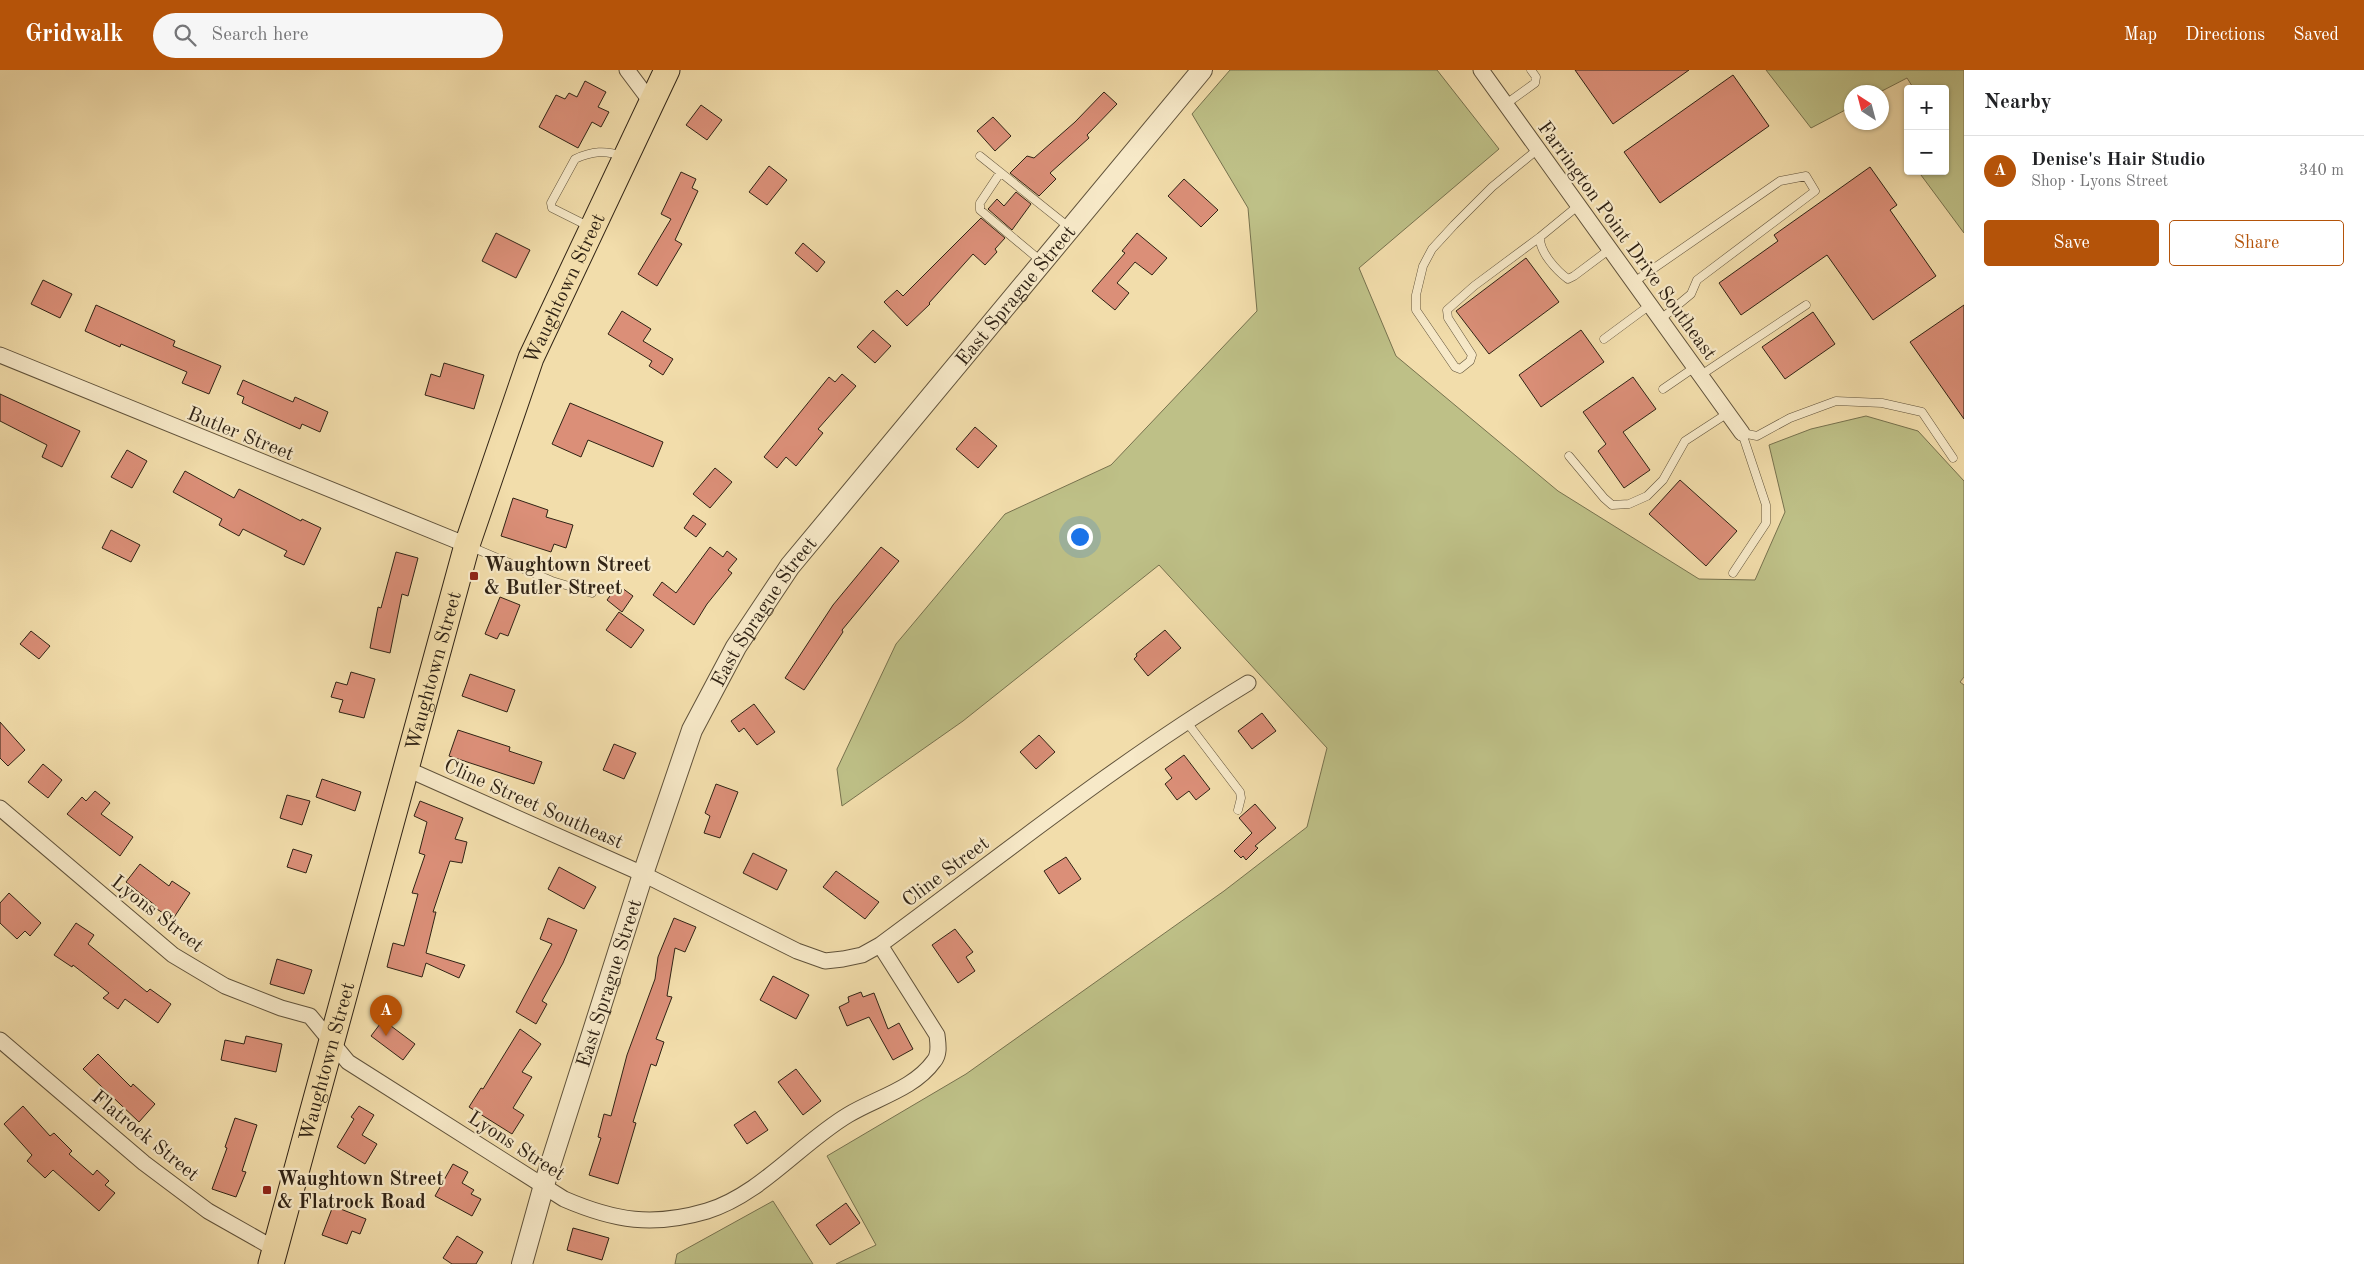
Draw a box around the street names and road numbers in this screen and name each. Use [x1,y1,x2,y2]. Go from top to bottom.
street label: Farrington Point Drive Southeast [1533,118,1720,364]
street label: Waughtown Street [522,211,610,367]
street label: East Sprague Street [953,223,1080,370]
street label: Butler Street [184,404,296,465]
street label: East Sprague Street [709,534,821,691]
street label: Waughtown Street [404,590,466,753]
street label: Cline Street Southeast [440,756,626,853]
street label: Cline Street [899,834,993,912]
street label: Lyons Street [107,873,207,957]
street label: East Sprague Street [574,897,646,1070]
street label: Waughtown Street [297,980,359,1143]
street label: Flatrock Street [87,1087,202,1186]
street label: Lyons Street [464,1108,568,1185]

